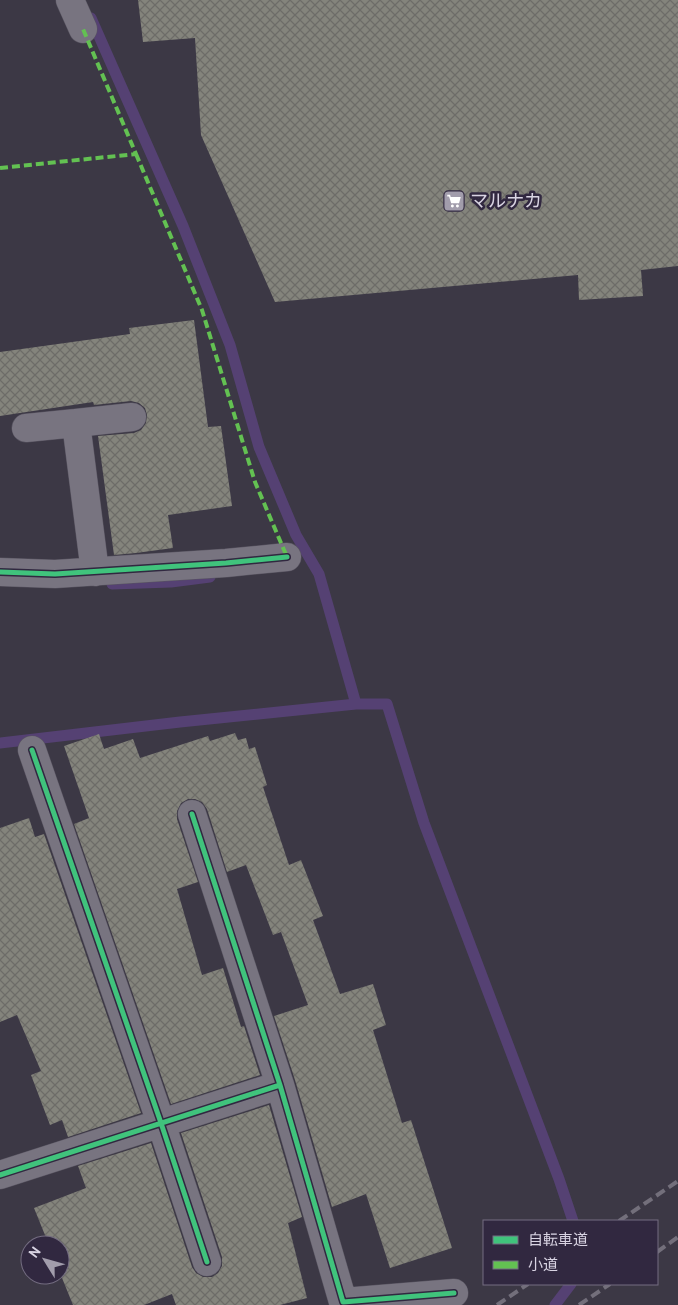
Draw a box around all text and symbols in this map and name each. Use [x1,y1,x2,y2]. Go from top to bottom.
supermarket icon: マルナカ [442,189,466,213]
place label: マルナカ [470,189,542,212]
legend [483,1220,658,1285]
text: 自転車道 [528,1230,588,1249]
north arrow [20,1235,70,1285]
text: N [25,1243,45,1261]
text: 小道 [528,1255,558,1274]

